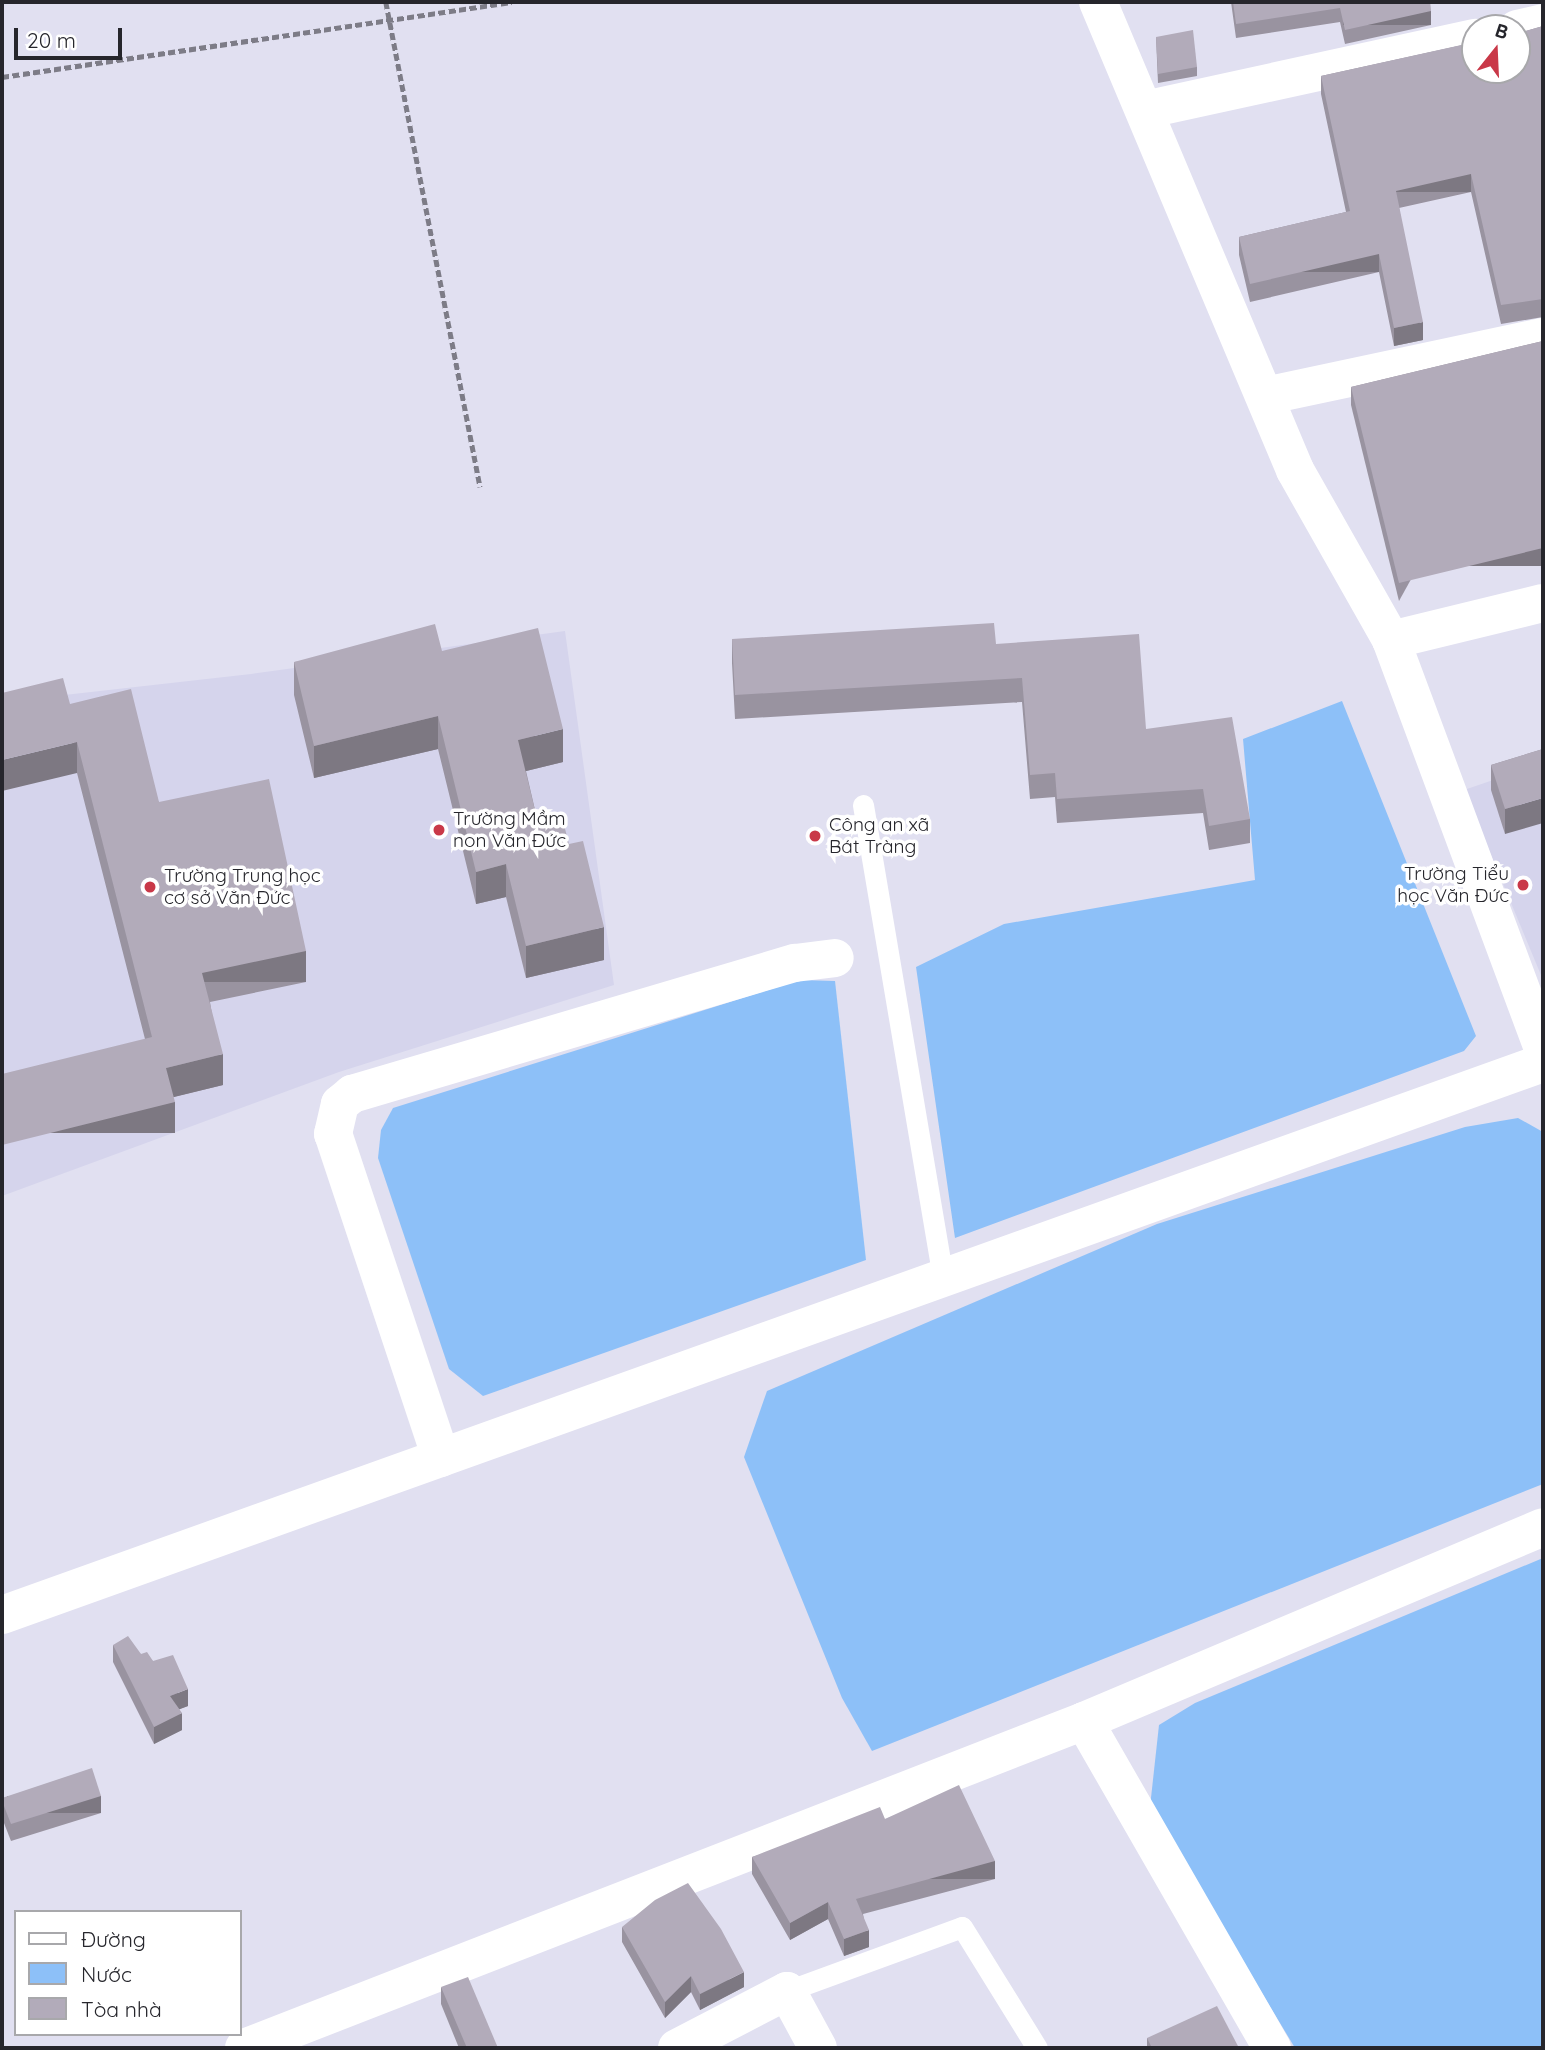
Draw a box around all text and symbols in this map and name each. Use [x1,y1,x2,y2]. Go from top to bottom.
scale bar [18,14,126,58]
north arrow [1461,14,1531,84]
text: B [1492,18,1511,44]
text: 20 m [27,27,76,53]
place label: Trường Mầm non Văn Đức [453,808,566,852]
place label: Công an xã Bát Tràng [829,814,929,858]
marker: Trường Mầm non Văn Đức [431,822,447,838]
marker: Công an xã Bát Tràng [807,828,823,844]
place label: Trường Tiểu học Văn Đức [1397,863,1509,907]
place label: Trường Trung học cơ sở Văn Đức [164,865,321,909]
marker: Trường Tiểu học Văn Đức [1515,877,1531,893]
marker: Trường Trung học cơ sở Văn Đức [142,879,158,895]
legend [14,1910,242,2036]
text: Đường [81,1926,146,1952]
text: Nước [81,1961,132,1987]
text: Tòa nhà [81,1996,162,2022]

